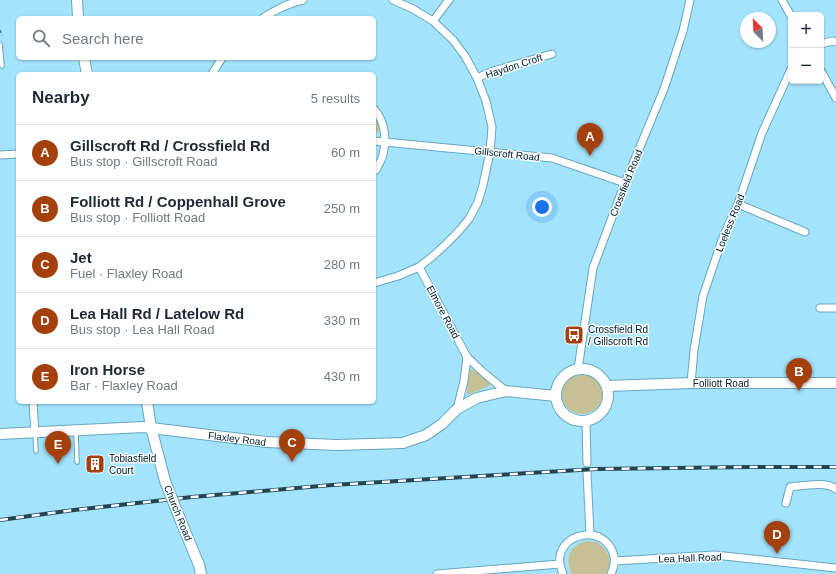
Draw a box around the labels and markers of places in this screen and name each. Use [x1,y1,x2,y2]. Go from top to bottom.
pin: A [577,123,603,156]
bus stop icon: Crossfield Rd / Gillscroft Rd [563,324,585,346]
place label: Crossfield Rd / Gillscroft Rd [588,324,648,347]
pin: B [786,358,812,391]
pin: C [279,429,305,462]
pin: E [45,431,71,464]
building icon: Tobiasfield Court [84,453,106,475]
place label: Tobiasfield Court [109,453,156,476]
pin: D [764,521,790,554]

